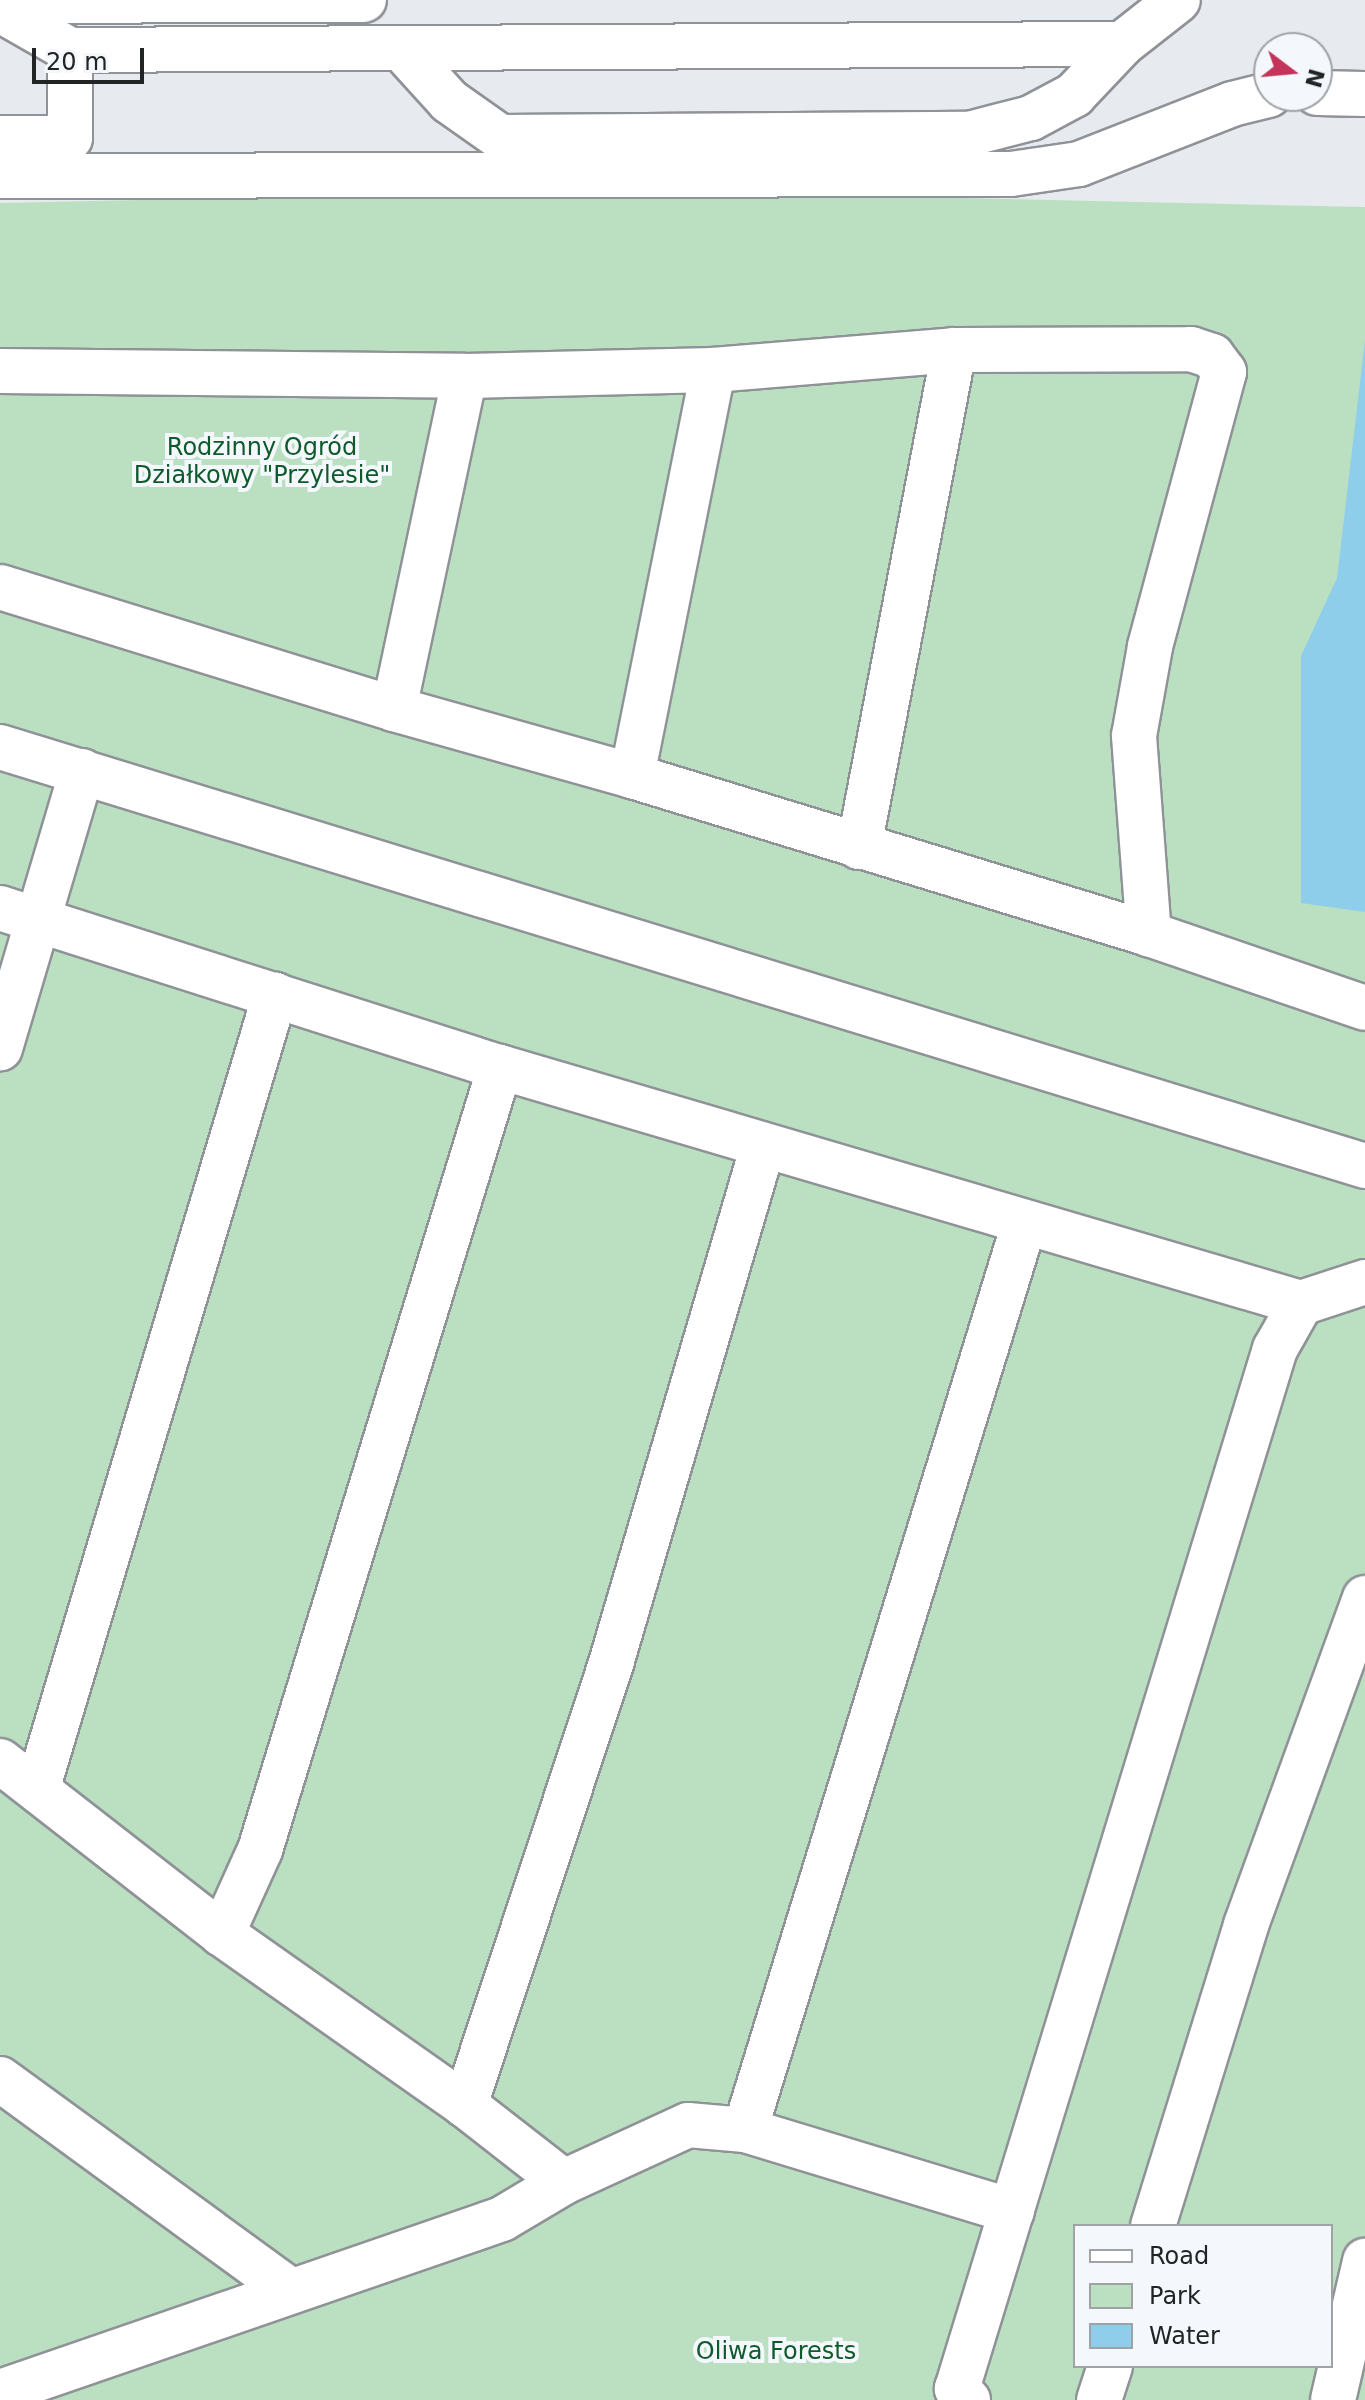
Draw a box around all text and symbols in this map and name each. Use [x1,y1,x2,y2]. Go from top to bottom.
scale bar [36,32,148,82]
north arrow [1253,32,1333,112]
text: 20 m [46,48,108,76]
text: N [1300,66,1329,90]
park label: Rodzinny Ogród Działkowy "Przylesie" [134,434,390,490]
legend [1073,2224,1333,2368]
text: Road [1149,2242,1209,2270]
text: Park [1149,2282,1201,2310]
text: Water [1149,2322,1220,2350]
park label: Oliwa Forests [696,2338,856,2366]

